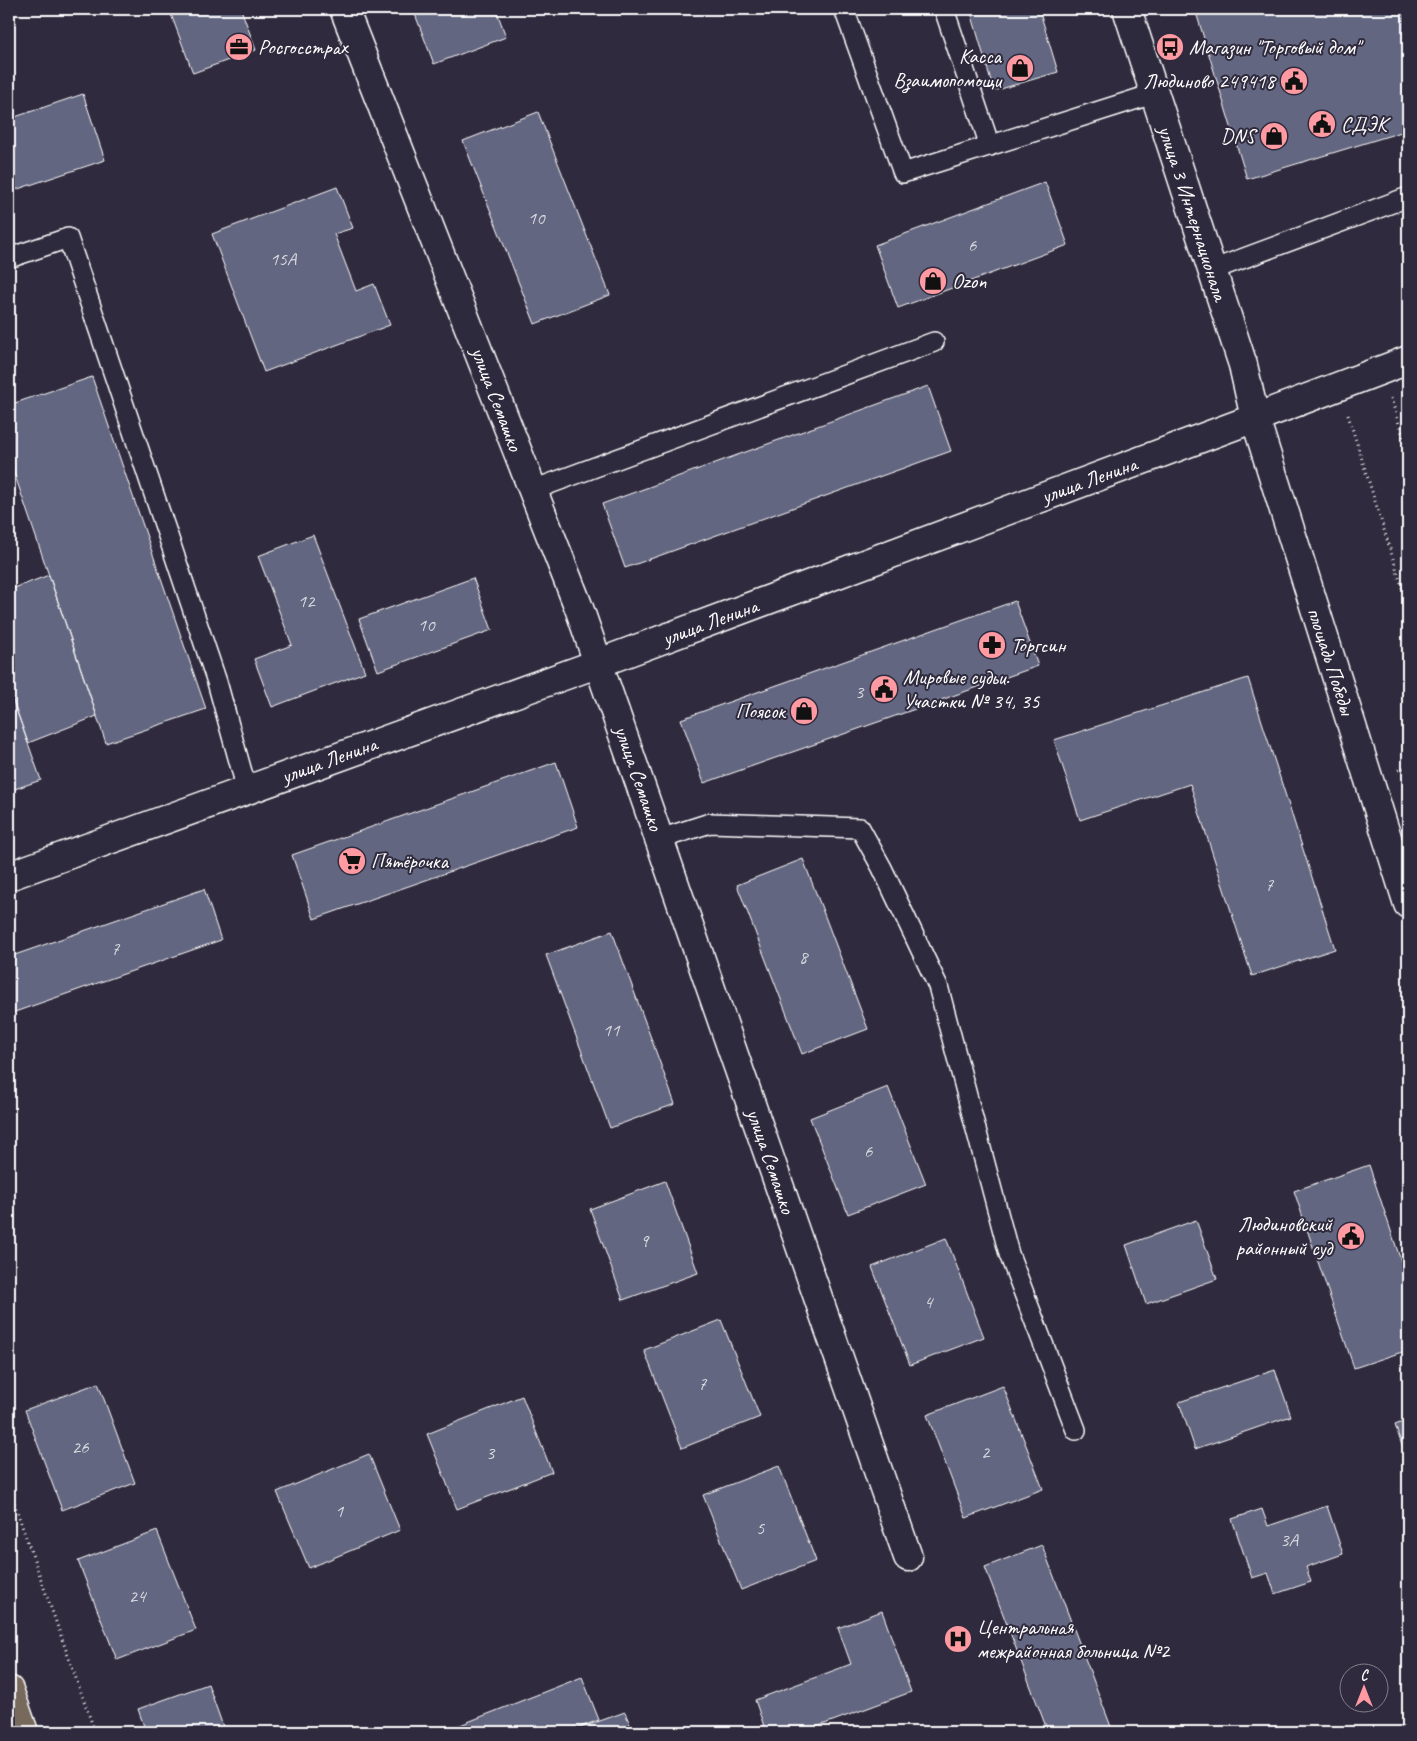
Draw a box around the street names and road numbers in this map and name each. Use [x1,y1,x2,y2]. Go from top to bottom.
street label: улица 3 Интернационала [1152,120,1234,306]
street label: улица Семашко [465,342,529,456]
street label: улица Ленина [1036,450,1143,510]
street label: улица Ленина [657,592,764,652]
street label: площадь Победы [1301,604,1361,720]
street label: улица Семашко [608,720,670,835]
street label: улица Ленина [276,730,383,790]
street label: улица Семашко [740,1103,802,1218]

